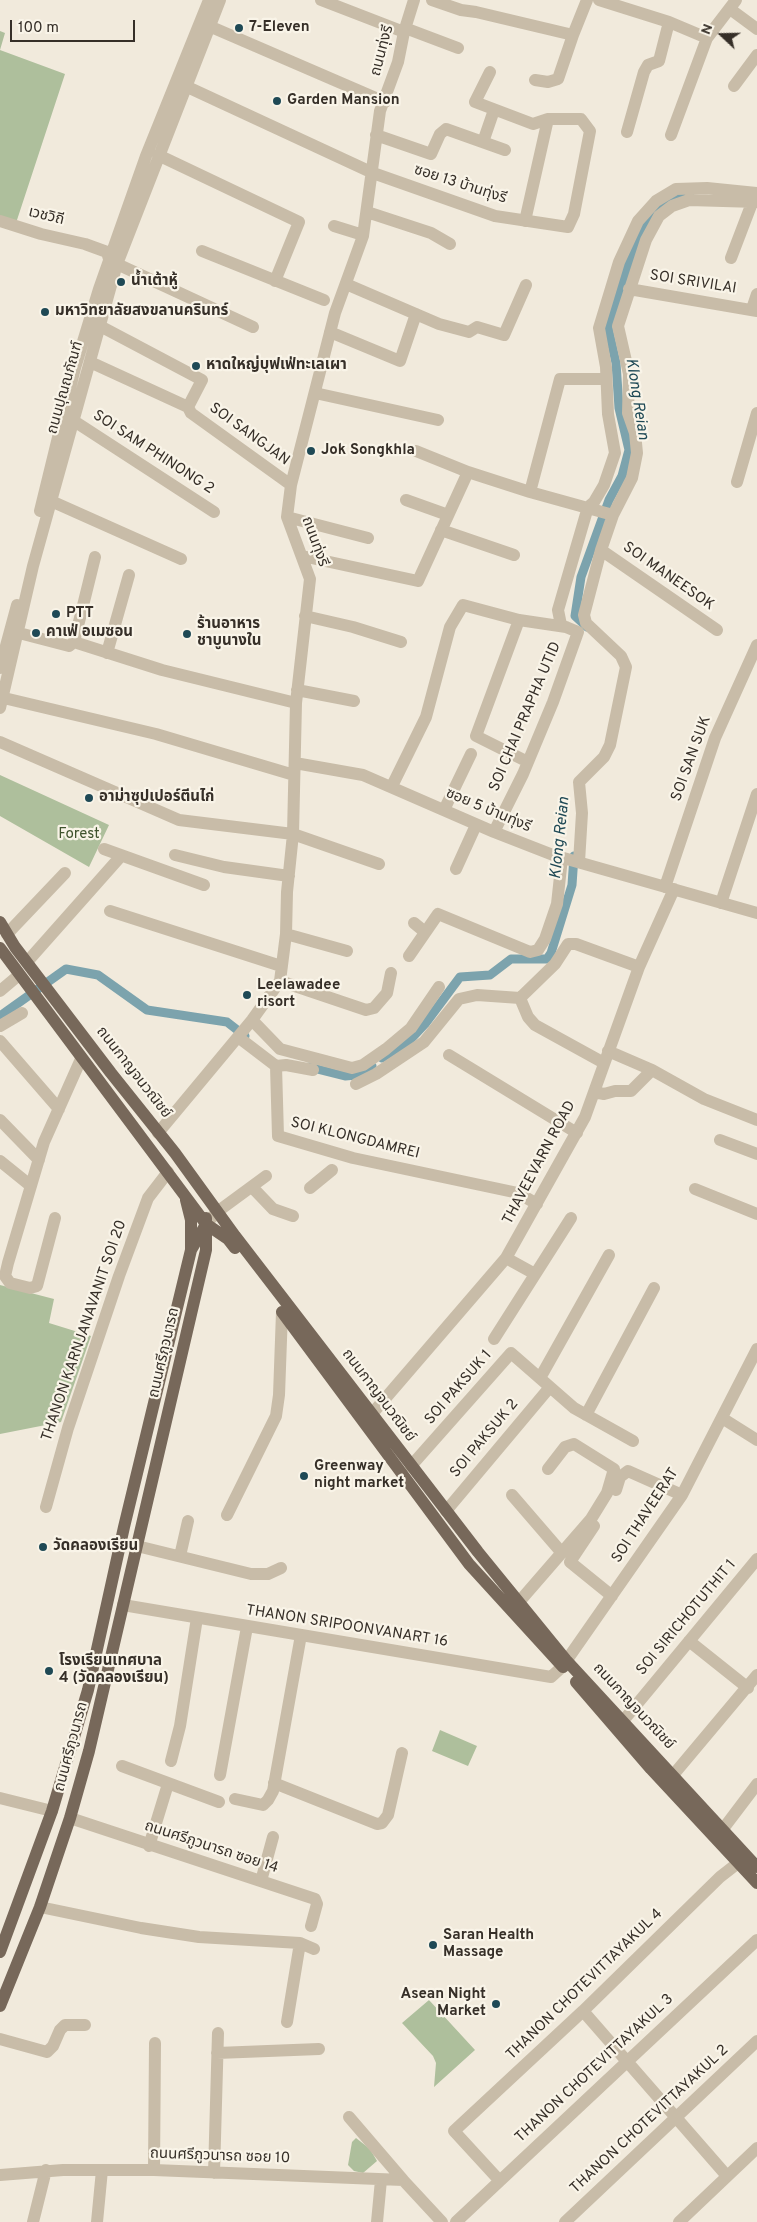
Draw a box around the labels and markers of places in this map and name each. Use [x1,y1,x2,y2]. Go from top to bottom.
place label: 7-Eleven [249,19,310,37]
marker: 7-Eleven [233,22,245,34]
place label: Garden Mansion [287,92,400,110]
marker: Garden Mansion [271,95,283,107]
place label: น้ำเต้าหู้ [131,273,178,291]
marker: น้ำเต้าหู้ [115,276,127,288]
place label: มหาวิทยาลัยสงขลานครินทร์ [55,303,228,321]
marker: มหาวิทยาลัยสงขลานครินทร์ [39,306,51,318]
place label: หาดใหญ่บุฟเฟ่ทะเลเผา [206,357,347,375]
marker: หาดใหญ่บุฟเฟ่ทะเลเผา [190,360,202,372]
place label: Jok Songkhla [321,442,415,460]
marker: Jok Songkhla [305,445,317,457]
place label: PTT [66,605,94,623]
marker: PTT [50,608,62,620]
place label: ร้านอาหาร ชาบูนางใน [197,616,261,651]
place label: คาเฟ่ อเมซอน [46,624,133,642]
marker: คาเฟ่ อเมซอน [30,627,42,639]
marker: ร้านอาหาร ชาบูนางใน [181,628,193,640]
place label: อาม่าซุปเปอร์ตีนไก่ [99,789,214,807]
marker: อาม่าซุปเปอร์ตีนไก่ [83,792,95,804]
place label: Leelawadee risort [257,977,340,1012]
marker: Leelawadee risort [241,989,253,1001]
place label: Greenway night market [314,1458,404,1493]
marker: Greenway night market [298,1470,310,1482]
place label: วัดคลองเรียน [53,1538,138,1556]
marker: วัดคลองเรียน [37,1541,49,1553]
place label: โรงเรียนเทศบาล 4 (วัดคลองเรียน) [59,1653,169,1688]
marker: โรงเรียนเทศบาล 4 (วัดคลองเรียน) [43,1665,55,1677]
place label: Saran Health Massage [443,1927,534,1962]
marker: Saran Health Massage [427,1939,439,1951]
place label: Asean Night Market [401,1986,486,2021]
marker: Asean Night Market [490,1998,502,2010]

